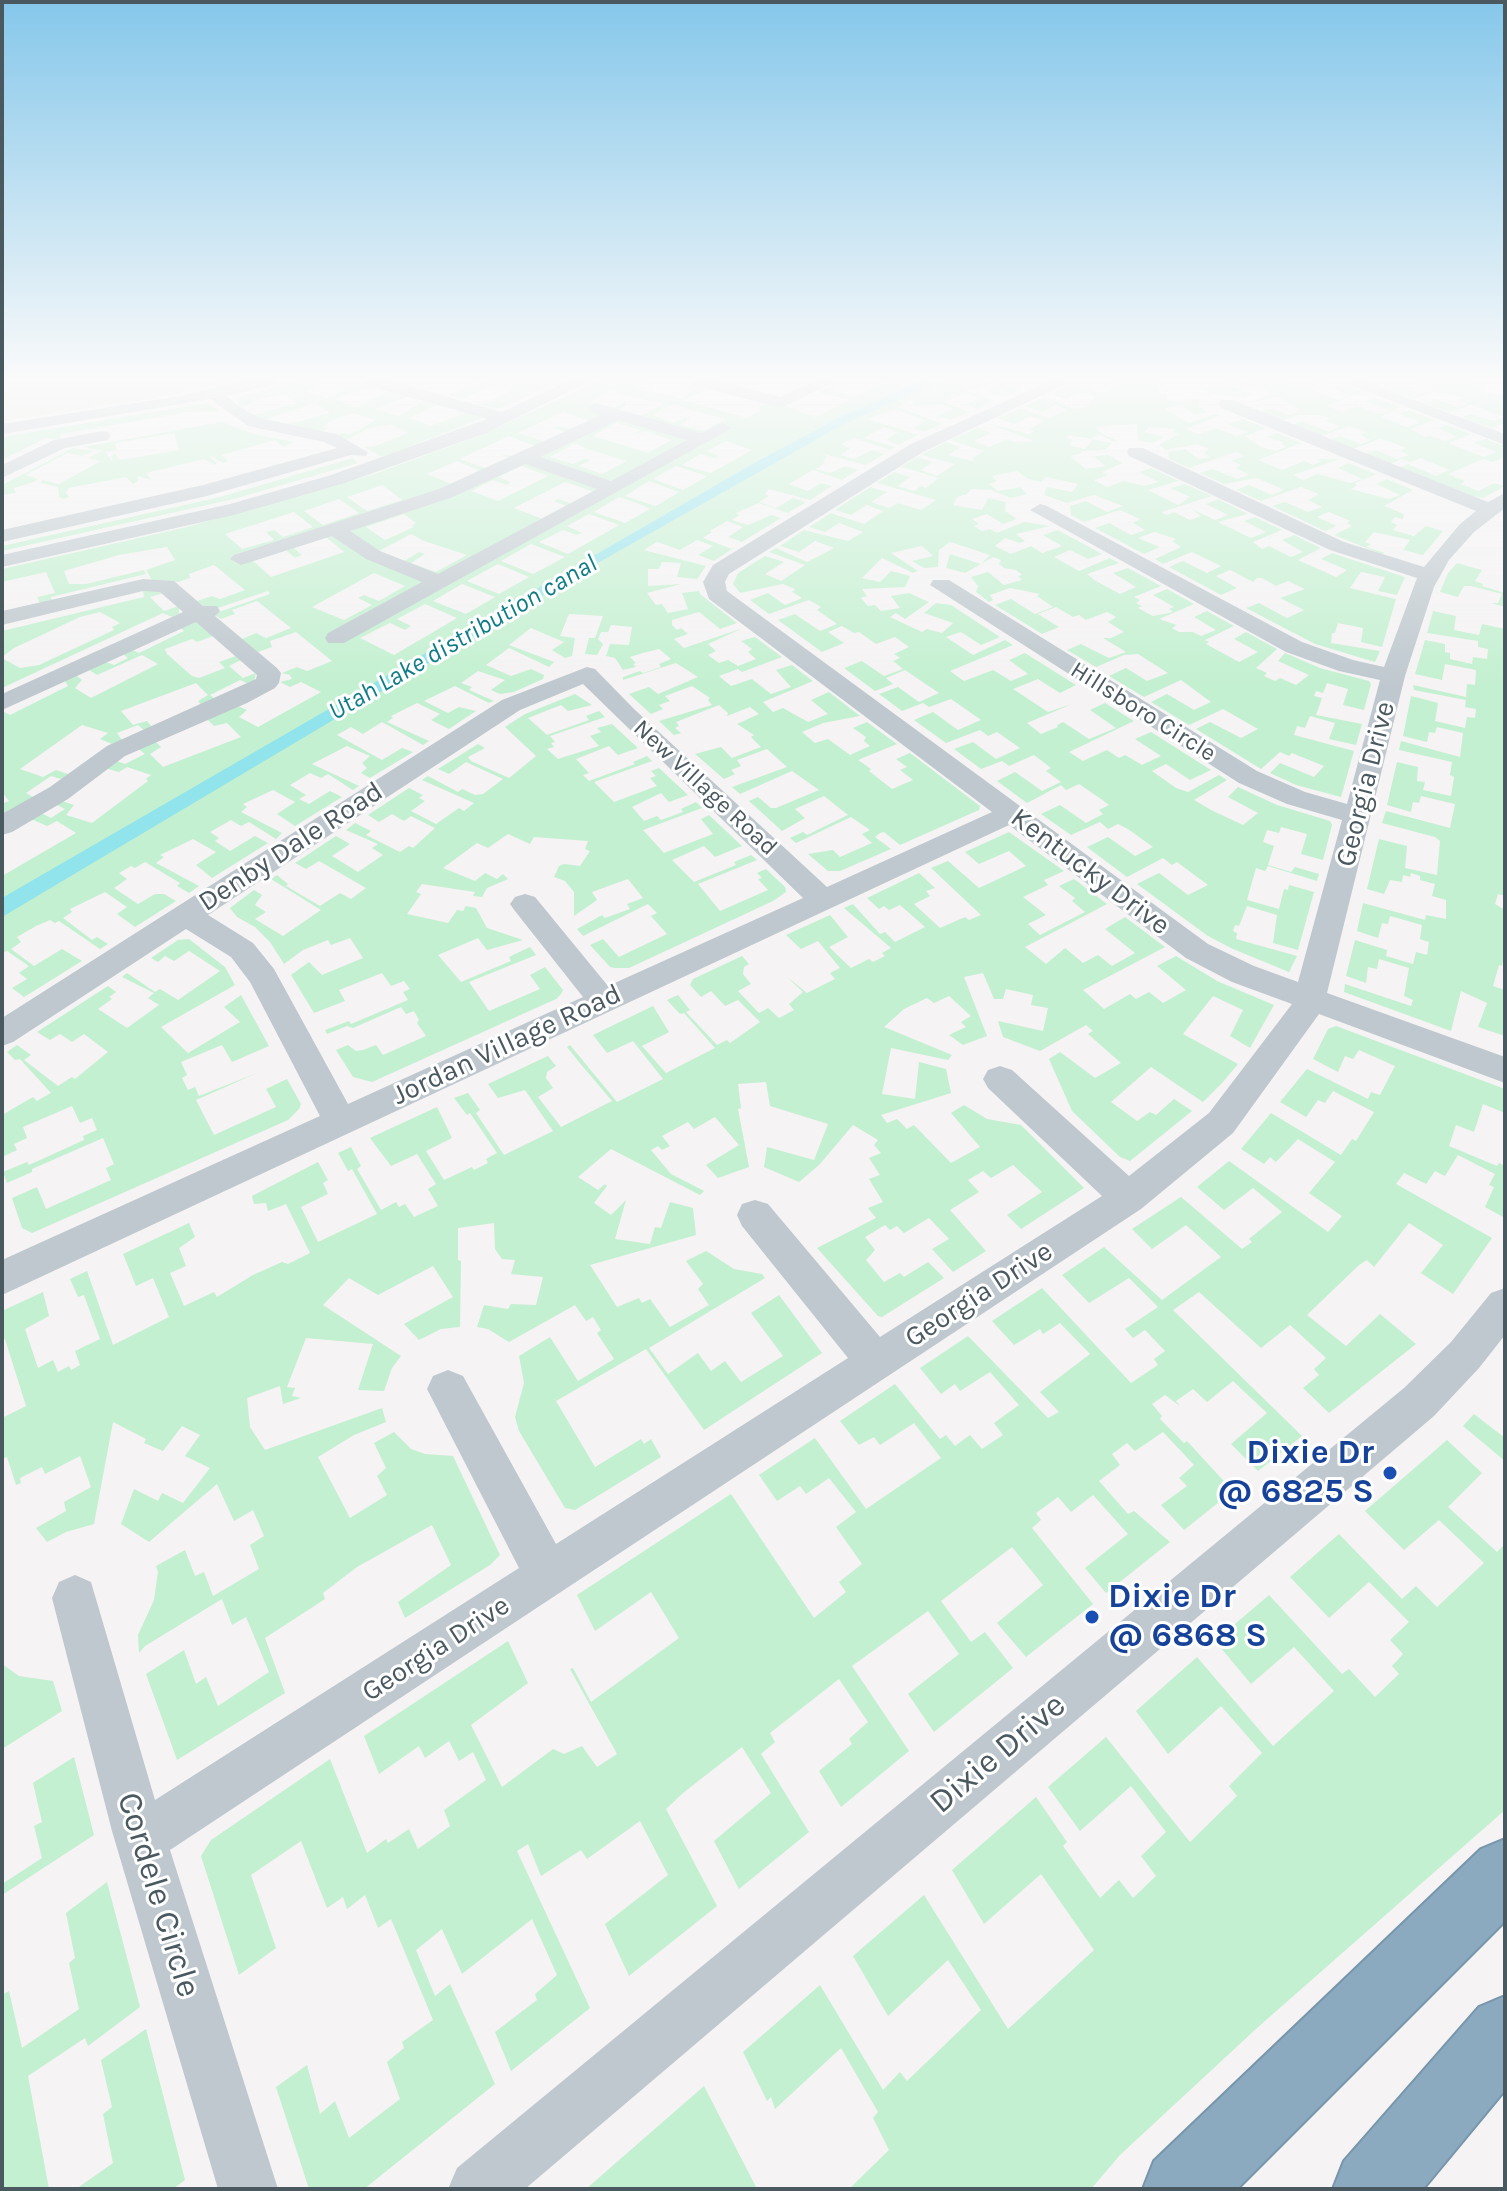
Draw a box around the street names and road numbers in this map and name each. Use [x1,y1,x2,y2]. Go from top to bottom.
street label: Hillsboro Circle [1065,656,1221,768]
street label: Georgia Drive [1329,698,1403,870]
street label: New Village Road [627,714,783,862]
street label: Denby Dale Road [192,775,390,919]
street label: Kentucky Drive [1004,801,1176,943]
street label: Jordan Village Road [387,977,627,1113]
street label: Georgia Drive [899,1235,1059,1355]
street label: Georgia Drive [356,1589,516,1709]
street label: Dixie Drive [922,1685,1074,1823]
street label: Cordele Circle [107,1788,209,2002]

